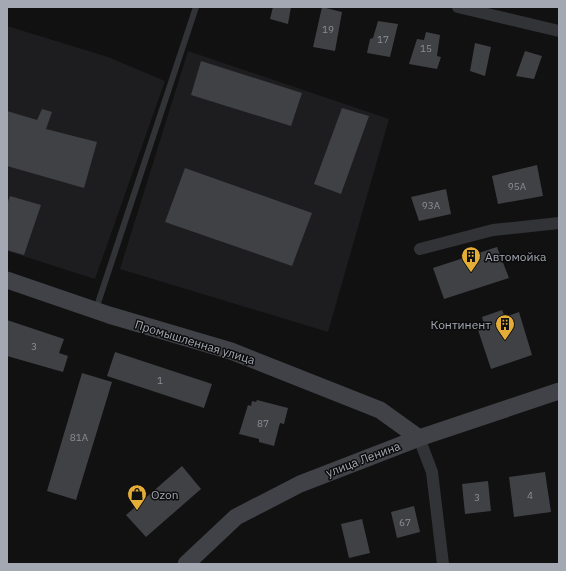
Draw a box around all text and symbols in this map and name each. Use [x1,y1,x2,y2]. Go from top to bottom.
house number: 19 [322,23,334,36]
house number: 17 [377,33,389,46]
house number: 15 [420,42,432,55]
house number: 95А [508,180,527,193]
house number: 93А [422,199,441,212]
building icon: Автомойка [460,245,482,273]
place label: Автомойка [485,249,547,264]
building icon: Континент [494,313,516,341]
street label: Промышленная улица [133,317,258,368]
place label: Континент [430,317,491,332]
house number: 3 [31,340,37,353]
house number: 1 [157,374,163,387]
house number: 87 [257,417,269,430]
house number: 81А [70,431,89,444]
street label: улица Ленина [324,438,403,480]
shop icon: Ozon [126,483,148,511]
place label: Ozon [151,487,178,502]
house number: 4 [527,489,533,502]
house number: 3 [474,491,480,504]
house number: 67 [399,516,411,529]

